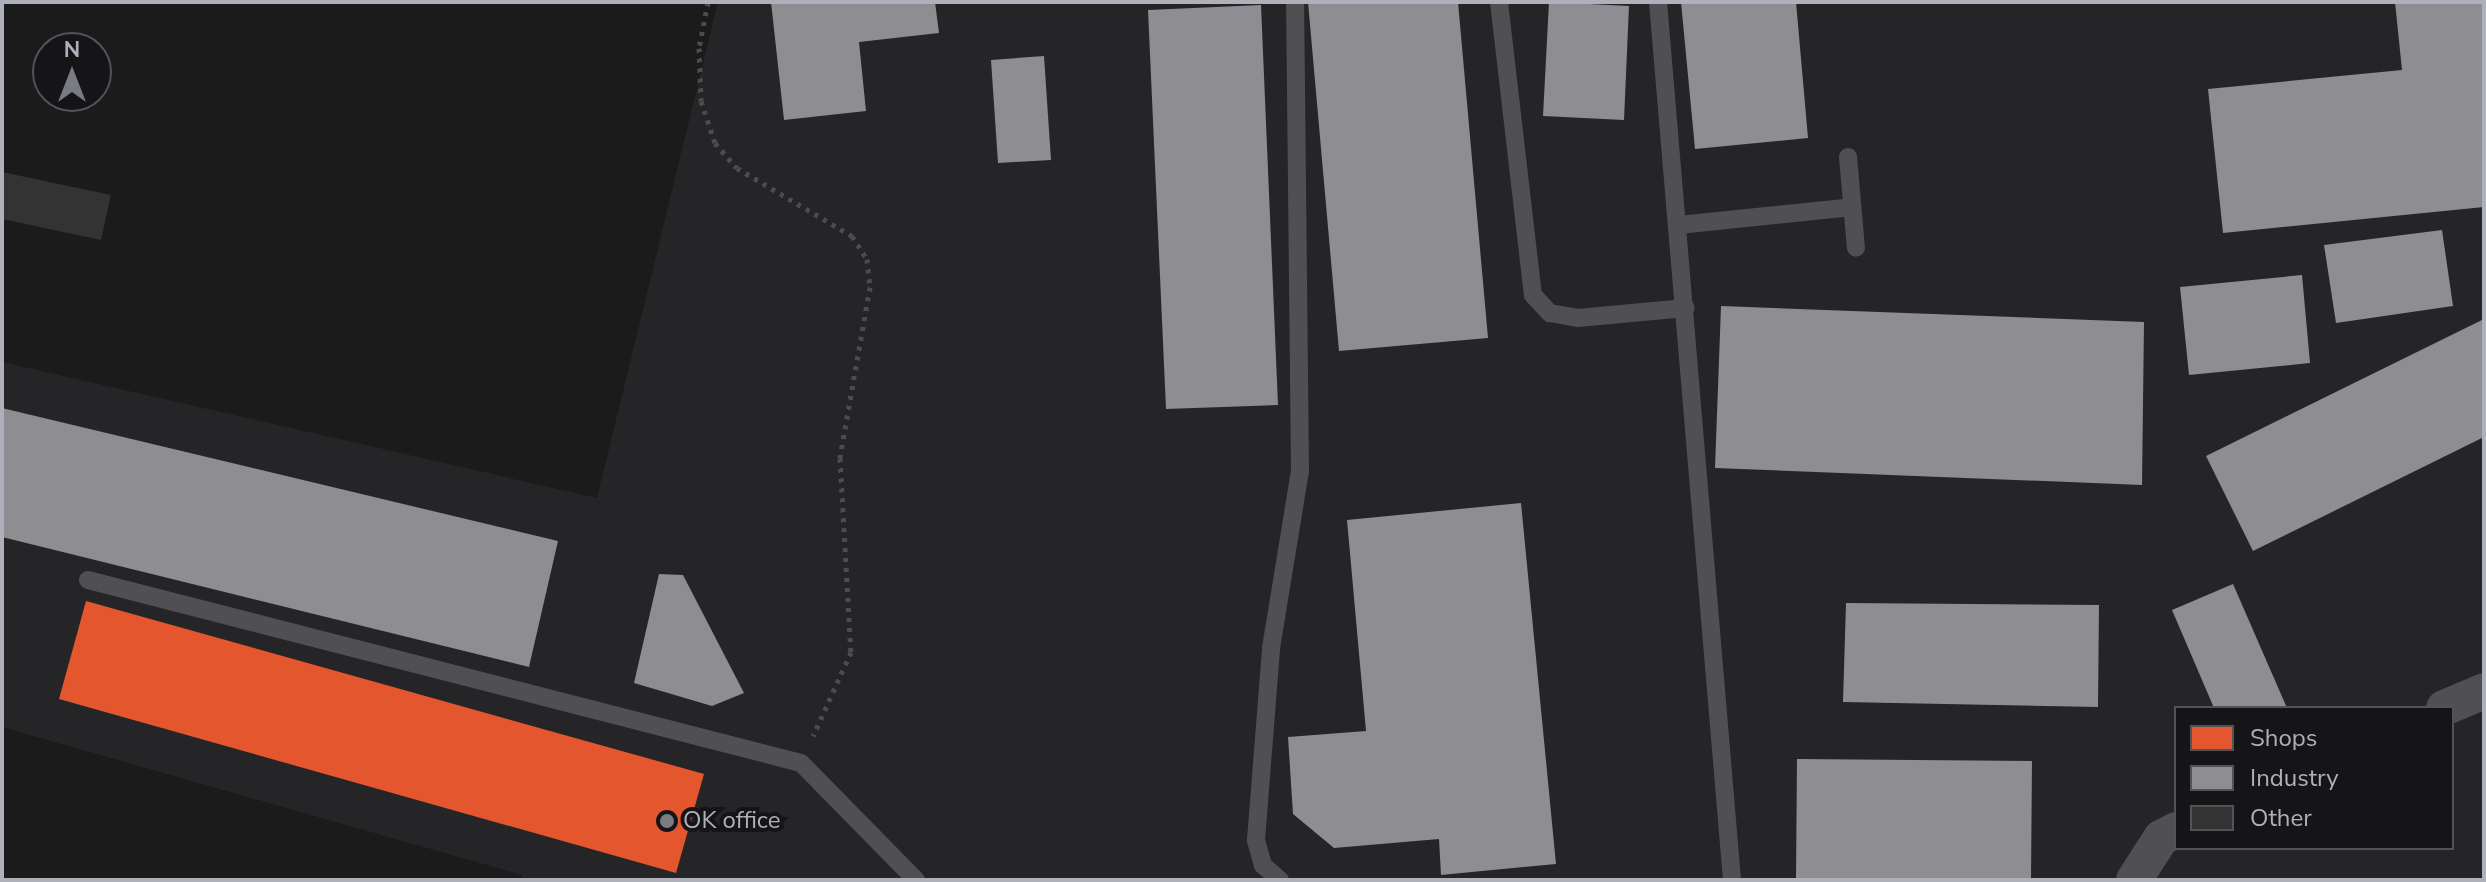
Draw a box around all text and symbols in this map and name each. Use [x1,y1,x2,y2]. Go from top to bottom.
north arrow [32,32,112,112]
text: N [64,35,80,65]
legend [2174,706,2454,850]
text: Shops [2250,722,2317,754]
text: Industry [2250,762,2339,794]
text: Other [2250,802,2312,834]
place label: OK office [683,807,780,835]
marker: OK office [658,812,676,830]

